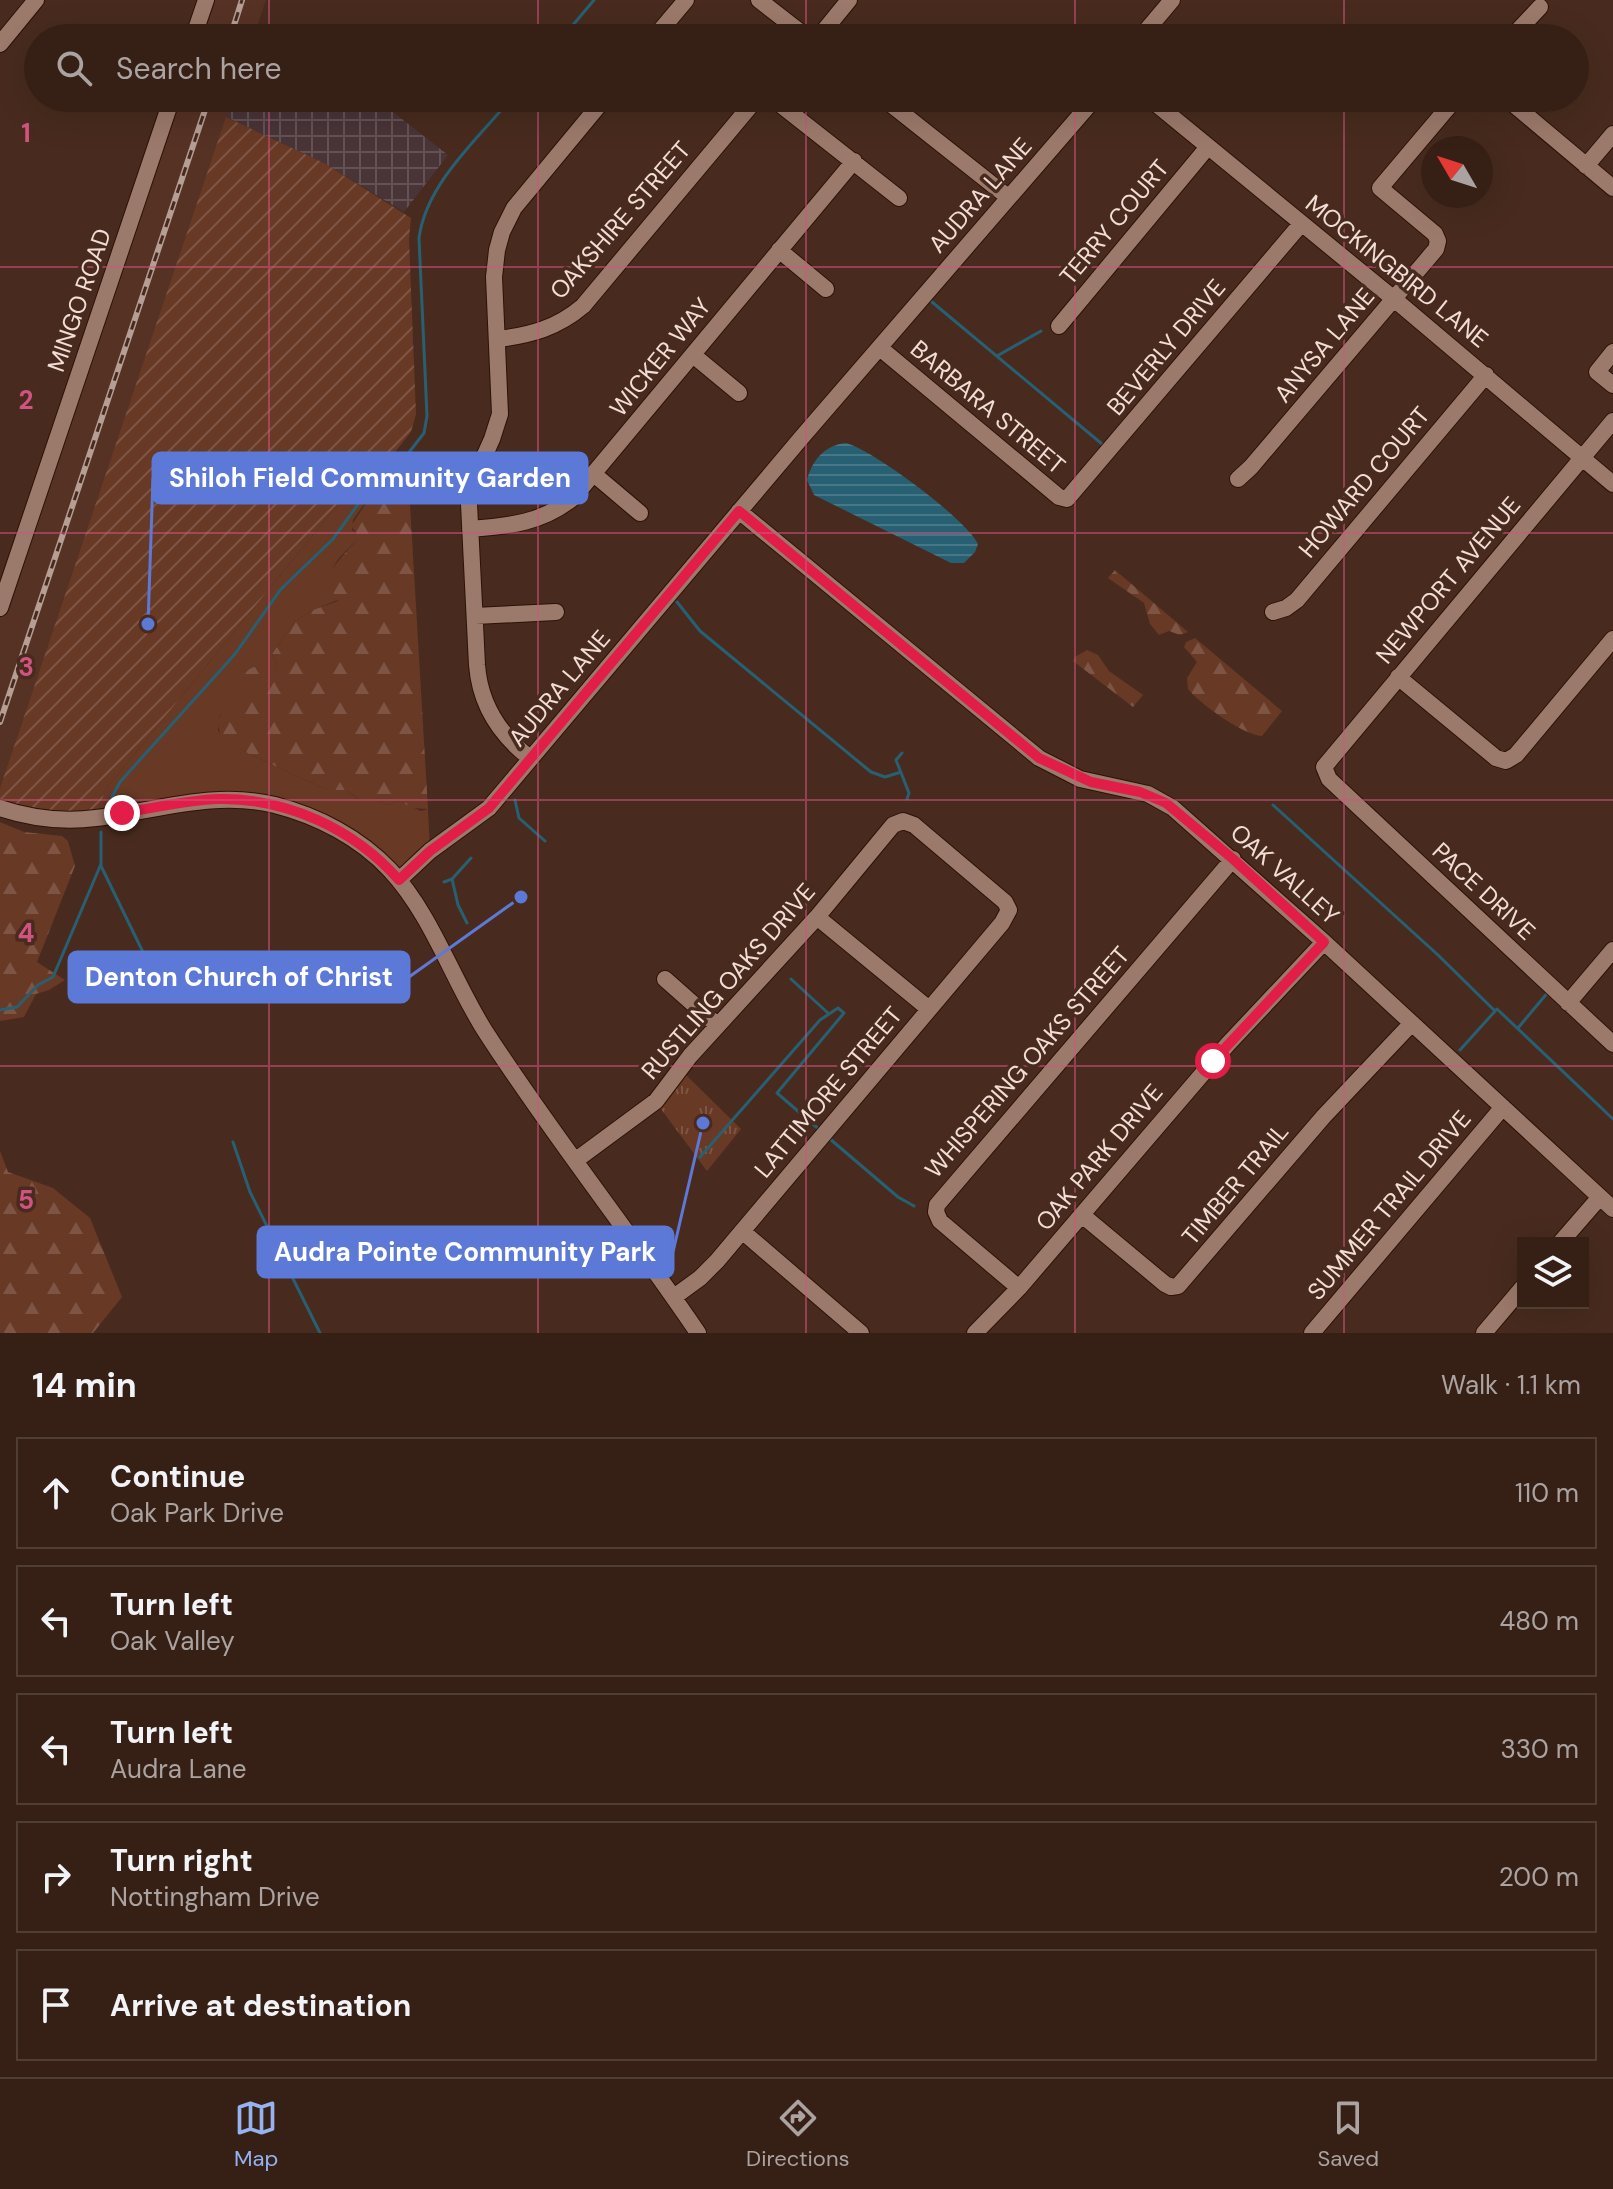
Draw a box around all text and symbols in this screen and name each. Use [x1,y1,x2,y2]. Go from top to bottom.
search box [24,24,1589,112]
icon: search [52,46,96,90]
text: Search here [116,49,282,88]
text: 1 [21,116,31,150]
street label: AUDRA LANE [921,131,1039,259]
street label: OAKSHIRE STREET [543,135,697,305]
north arrow [1421,136,1493,208]
street label: TERRY COURT [1053,153,1175,291]
street label: MOCKINGBIRD LANE [1299,188,1495,354]
street label: MINGO ROAD [40,224,118,376]
street label: BEVERLY DRIVE [1100,273,1232,421]
street label: ANYSA LANE [1267,281,1381,409]
street label: WICKER WAY [603,291,717,423]
street label: BARBARA STREET [904,333,1072,481]
text: 2 [18,383,34,417]
street label: HOWARD COURT [1292,400,1436,564]
callout: Shiloh Field Community Garden [153,453,587,503]
text: Shiloh Field Community Garden [169,461,571,495]
street label: NEWPORT AVENUE [1369,490,1527,670]
street label: AUDRA LANE [501,623,617,753]
text: 3 [18,650,34,684]
route end [104,795,140,831]
street label: OAK VALLEY [1224,817,1346,931]
street label: PACE DRIVE [1426,835,1542,947]
street label: RUSTLING OAKS DRIVE [634,876,822,1086]
text: 4 [18,916,34,950]
street label: WHISPERING OAKS STREET [918,940,1136,1184]
callout: Denton Church of Christ [69,952,409,1002]
text: Denton Church of Christ [85,960,393,994]
street label: LATTIMORE STREET [747,1000,909,1184]
route start [1195,1043,1231,1079]
street label: OAK PARK DRIVE [1029,1077,1169,1237]
street label: SUMMER TRAIL DRIVE [1300,1104,1478,1306]
street label: TIMBER TRAIL [1175,1117,1295,1251]
text: 5 [18,1183,34,1217]
callout: Audra Pointe Community Park [258,1227,673,1277]
text: Audra Pointe Community Park [274,1235,656,1269]
map controls [1517,1237,1589,1309]
button: layers [1517,1237,1589,1309]
text: 14 min [32,1363,137,1408]
text: Walk · 1.1 km [1441,1368,1581,1402]
text: Continue [110,1457,245,1496]
icon: ahead [34,1471,78,1515]
text: 110 m [1515,1476,1579,1510]
text: Oak Park Drive [110,1496,284,1530]
text: Turn left [110,1585,233,1624]
icon: left [34,1599,78,1643]
text: 480 m [1500,1604,1579,1638]
text: Oak Valley [110,1624,235,1658]
text: Turn left [110,1713,233,1752]
icon: left [34,1727,78,1771]
text: 330 m [1500,1732,1579,1766]
text: Audra Lane [110,1752,246,1786]
text: Turn right [110,1841,253,1880]
icon: right [34,1855,78,1899]
text: 200 m [1499,1860,1579,1894]
text: Nottingham Drive [110,1880,320,1914]
icon: arrive [34,1983,78,2027]
text: Arrive at destination [110,1986,411,2025]
tab: Map [234,2096,278,2173]
tab: Directions [746,2096,850,2173]
tab: Saved [1317,2096,1379,2173]

